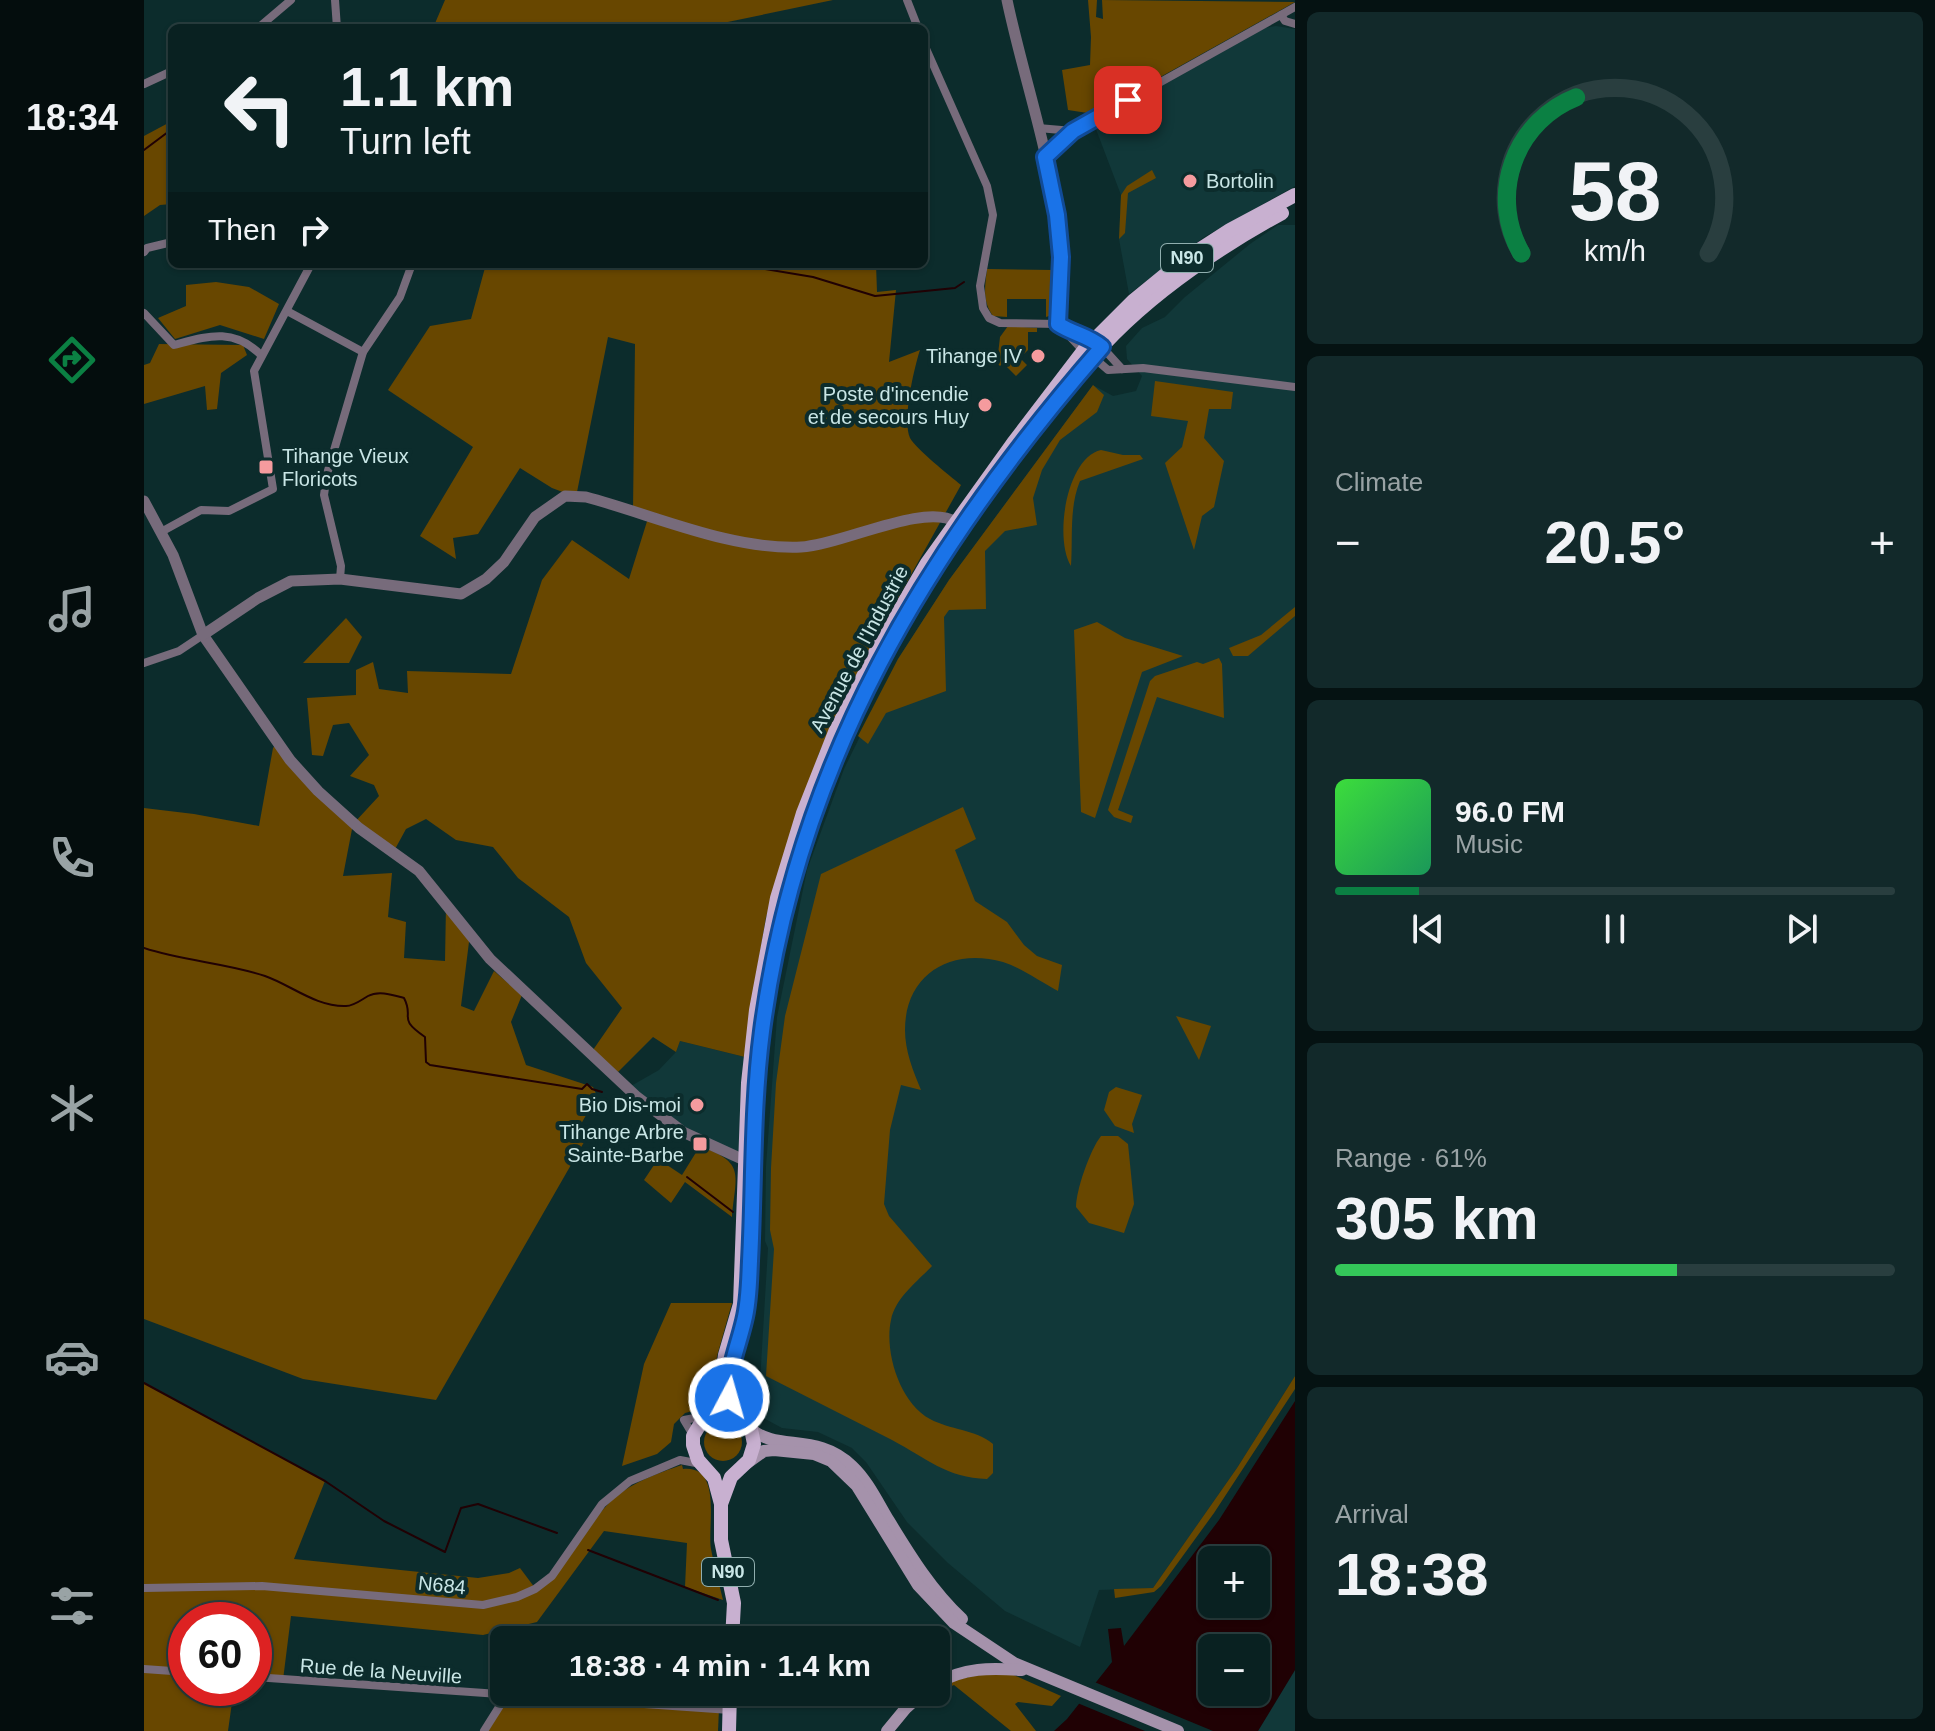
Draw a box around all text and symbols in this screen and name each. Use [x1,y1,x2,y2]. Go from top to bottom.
text: 1.1 km [340,55,514,118]
icon: left [208,56,312,160]
pin [1094,66,1162,134]
icon: arrive [1106,78,1150,122]
text: 18:34 [26,97,118,138]
text: Turn left [340,121,471,162]
text: 58 [1569,144,1661,237]
place label: Bortolin [1206,170,1274,192]
marker: Bortolin [1181,172,1199,190]
icon: right [292,208,336,252]
text: Then [208,213,276,246]
text: km/h [1584,235,1646,267]
road number: N90 [1161,244,1213,272]
icon: directions [44,332,100,388]
place label: Tihange IV [926,345,1023,367]
marker: Tihange IV [1029,347,1047,365]
place label: Poste d'incendie et de secours Huy [808,383,969,428]
marker: Poste d'incendie et de secours Huy [976,396,994,414]
place label: Tihange Vieux Floricots [282,445,409,490]
marker: Tihange Vieux Floricots [257,458,275,476]
text: Climate [1335,467,1423,497]
text: 20.5° [1545,509,1685,576]
text: − [1335,518,1361,567]
text: + [1869,518,1895,567]
street label: Avenue de l'Industrie [806,562,912,736]
icon: music [44,581,100,637]
text: 96.0 FM [1455,795,1565,828]
text: Music [1455,829,1523,859]
icon: phone [44,830,100,886]
icon: previous [1406,907,1450,951]
icon: pause [1593,907,1637,951]
icon: next [1780,907,1824,951]
icon: climate [44,1080,100,1136]
place label: Bio Dis-moi [579,1094,681,1116]
marker: Bio Dis-moi [688,1096,706,1114]
place label: Tihange Arbre Sainte-Barbe [559,1121,684,1166]
marker: Tihange Arbre Sainte-Barbe [691,1135,709,1153]
text: Range · 61% [1335,1143,1487,1173]
text: 305 km [1335,1185,1539,1252]
icon: car [44,1329,100,1385]
position arrow [687,1356,771,1440]
text: Arrival [1335,1499,1409,1529]
text: 18:38 [1335,1541,1488,1608]
map controls [1198,1546,1270,1706]
button: + [1198,1546,1270,1618]
road number: N90 [702,1558,754,1586]
street label: N684 [417,1572,467,1598]
icon: filters [44,1578,100,1634]
speed limit sign: 60 [168,1602,272,1706]
button: − [1198,1634,1270,1706]
text: 18:38 · 4 min · 1.4 km [569,1649,871,1682]
street label: Rue de la Neuville [299,1654,463,1688]

